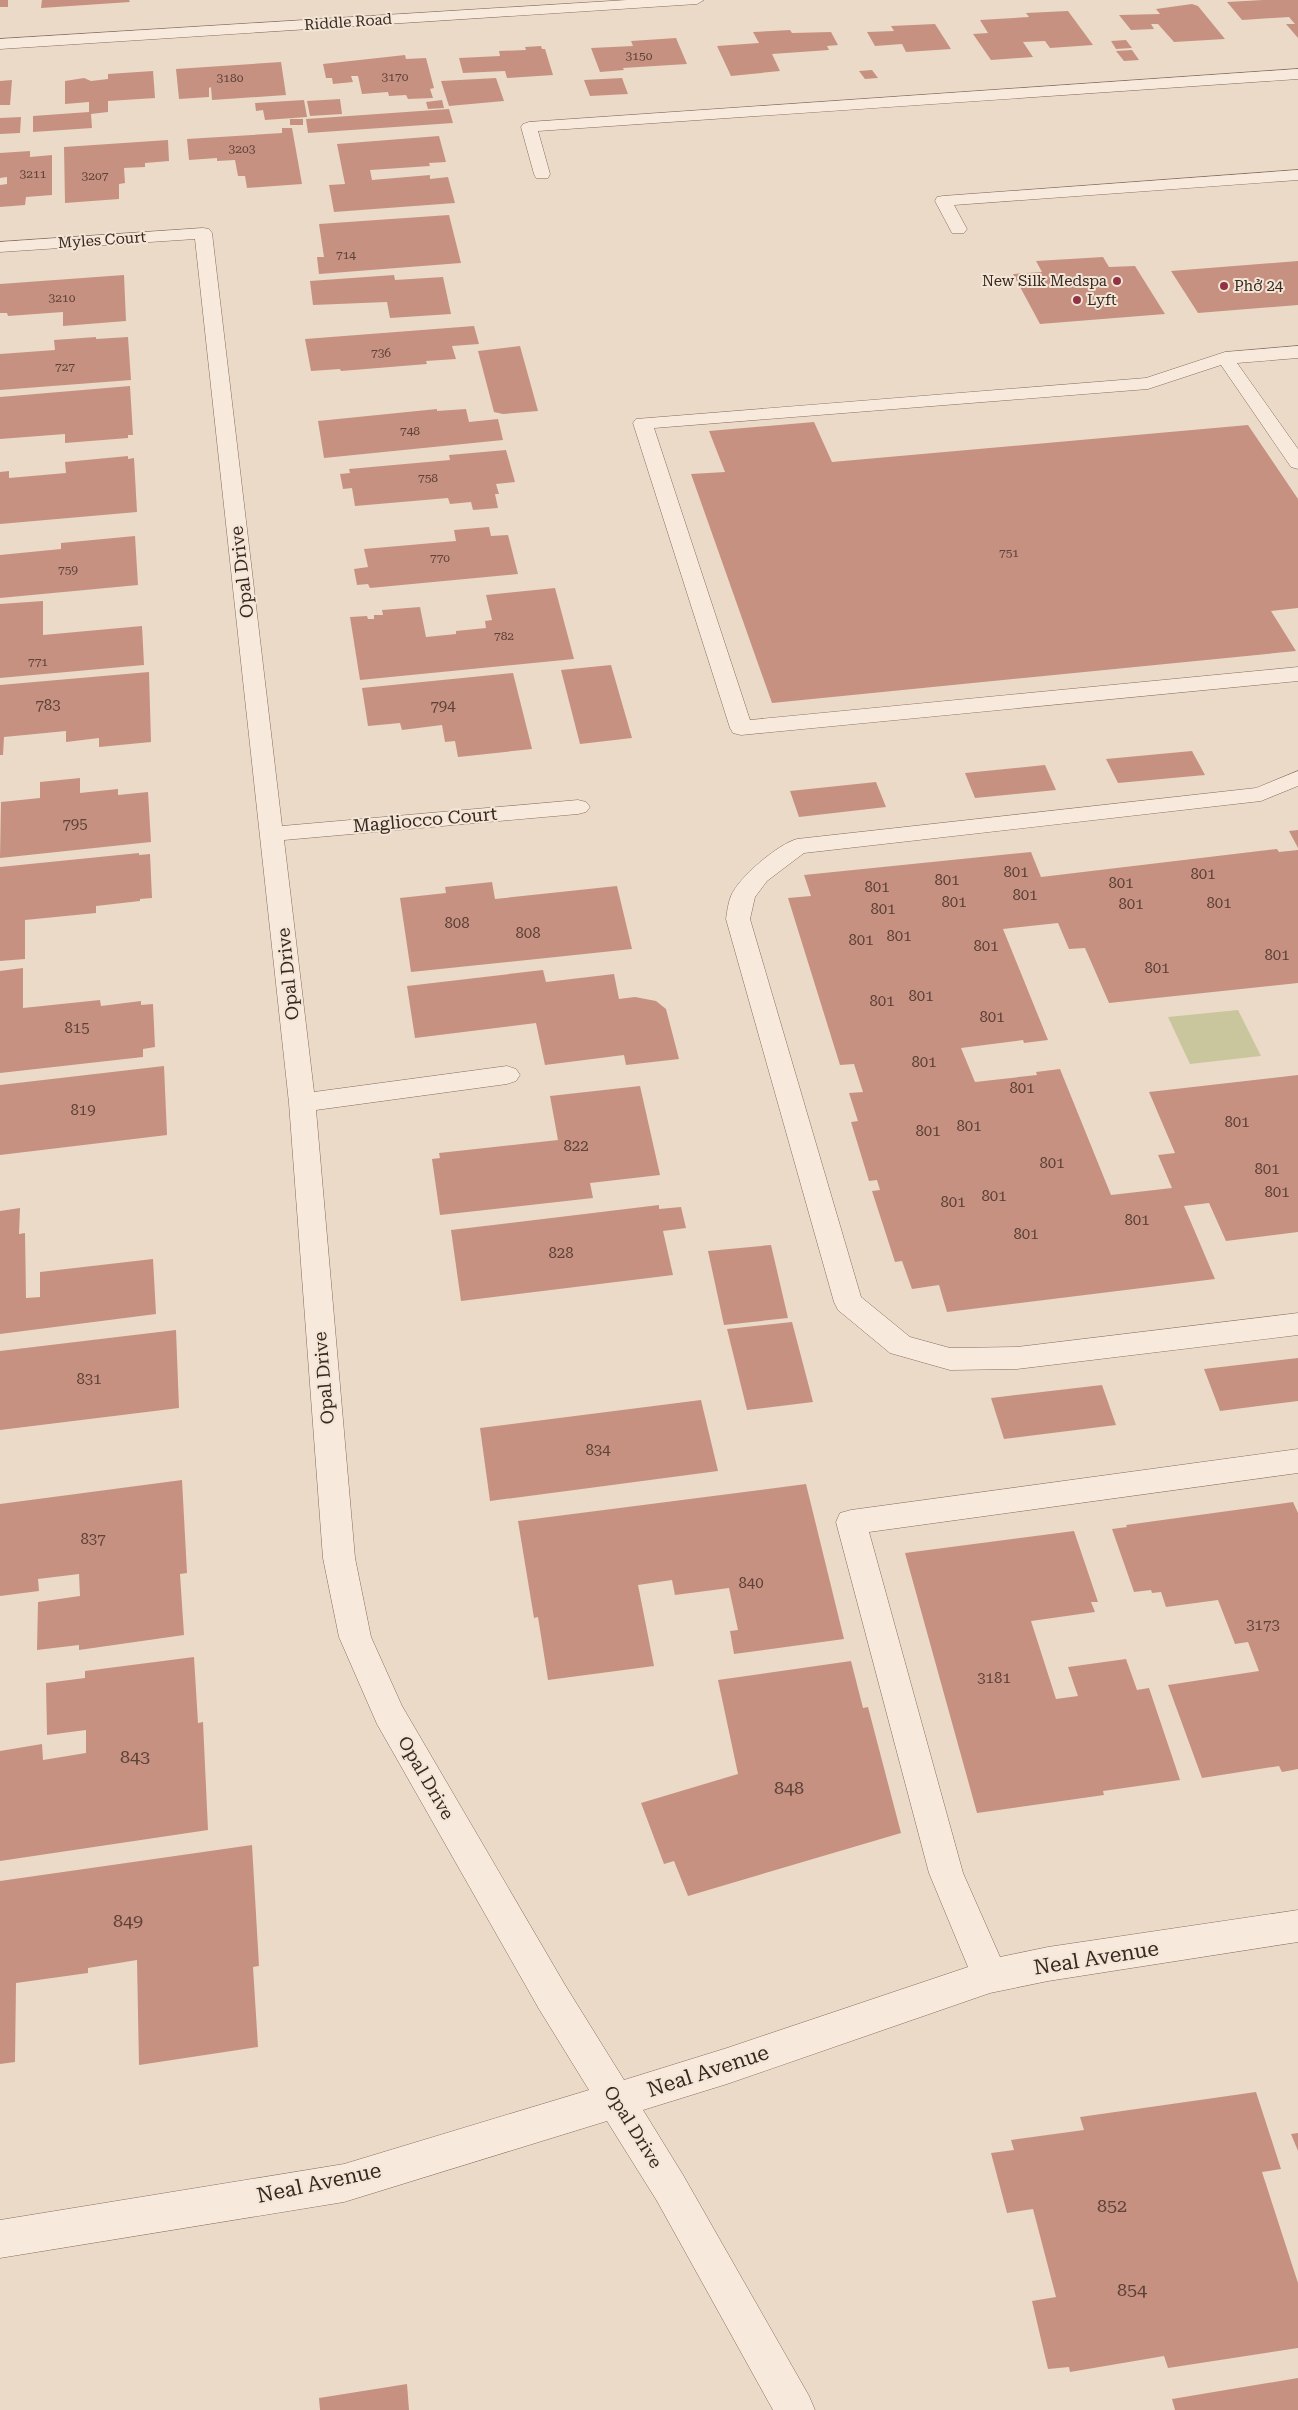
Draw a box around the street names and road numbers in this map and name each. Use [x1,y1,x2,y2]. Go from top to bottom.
street label: Riddle Road [303,10,393,34]
street label: Myles Court [57,228,147,252]
street label: Opal Drive [225,525,258,619]
street label: Magliocco Court [352,803,498,836]
street label: Opal Drive [272,927,303,1021]
street label: Opal Drive [309,1331,338,1425]
street label: Opal Drive [394,1732,459,1823]
street label: Neal Avenue [1032,1936,1160,1980]
street label: Neal Avenue [644,2040,772,2102]
street label: Opal Drive [600,2082,667,2172]
street label: Neal Avenue [255,2158,383,2208]

